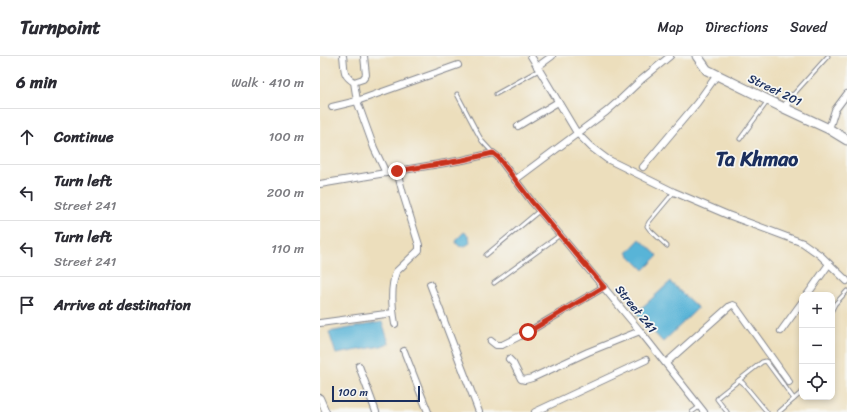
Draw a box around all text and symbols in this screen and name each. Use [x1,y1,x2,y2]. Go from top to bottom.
text: Turnpoint [20,11,101,44]
text: Map [657,15,683,40]
text: Directions [705,15,768,40]
text: Saved [790,15,827,40]
text: 6 min [16,67,57,97]
street label: Street 201 [744,67,806,113]
text: Walk · 410 m [231,71,304,94]
text: Continue [54,124,114,150]
text: 100 m [269,125,304,148]
icon: ahead [16,126,38,148]
district label: Ta Khmao [716,142,798,177]
route end [388,162,406,180]
text: Turn left [54,168,112,194]
text: 200 m [267,181,304,204]
icon: left [16,182,38,204]
text: Street 241 [54,194,116,217]
text: Turn left [54,224,112,250]
text: 110 m [271,237,304,260]
icon: left [16,238,38,260]
text: Street 241 [54,250,116,273]
street label: Street 241 [609,280,663,338]
text: Arrive at destination [54,292,191,318]
map controls [799,292,835,400]
button: + [799,292,835,328]
icon: arrive [16,294,38,316]
route start [519,323,537,341]
button: − [799,328,835,364]
button: locate [799,364,835,400]
text: 100 m [338,383,368,402]
scale bar [332,384,420,403]

